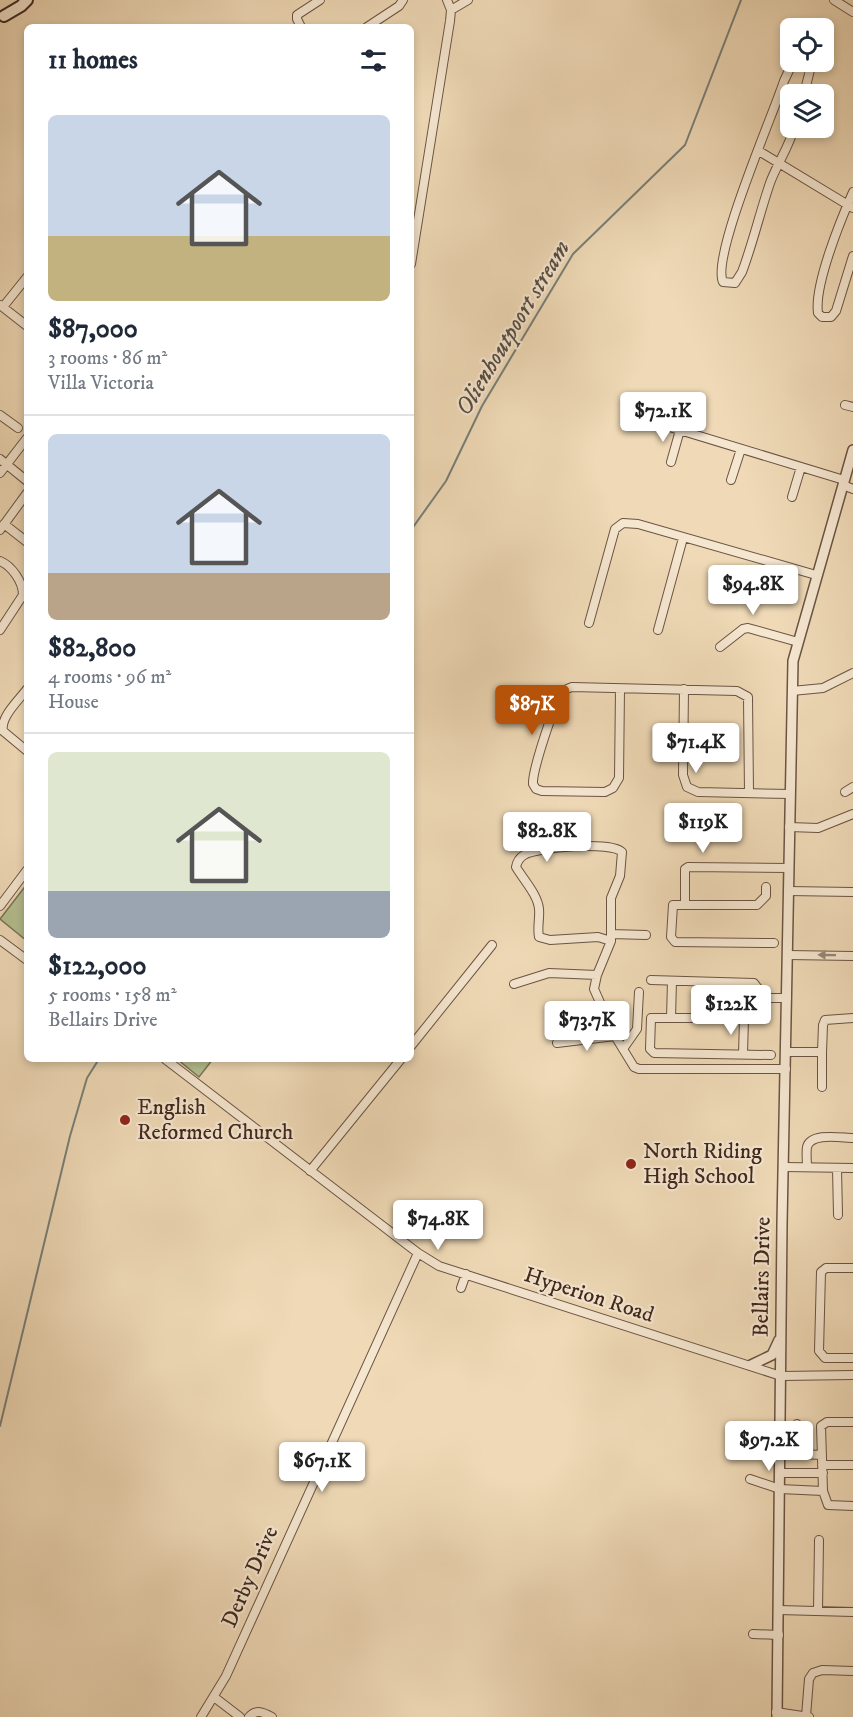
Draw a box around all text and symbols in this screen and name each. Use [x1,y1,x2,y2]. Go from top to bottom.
map controls [780,18,834,138]
button: locate [780,18,834,72]
text: 11 homes [48,44,138,77]
icon: filters [357,44,390,77]
button: layers [780,84,834,138]
icon: home [165,154,273,262]
water label: Olienhoutpoort stream [449,235,577,421]
text: $87,000 [48,313,138,346]
text: 3 rooms · 86 m² [48,346,167,371]
text: Villa Victoria [48,371,154,396]
pin: $72.1K [614,392,712,443]
text: $72.1K [634,399,692,424]
icon: home [165,473,273,581]
pin: $94.8K [704,565,802,616]
text: $94.8K [722,572,784,597]
text: $82,800 [48,632,136,665]
text: 4 rooms · 96 m² [48,665,171,690]
pin: $87K [496,685,568,736]
text: House [48,690,99,715]
text: $87K [509,692,555,717]
pin: $71.4K [647,723,745,774]
text: $71.4K [666,730,726,755]
icon: home [165,791,273,899]
pin: $119K [661,803,745,854]
text: $119K [678,810,728,835]
pin: $82.8K [498,812,596,863]
text: $82.8K [517,819,577,844]
text: $122,000 [48,950,147,983]
one-way arrow [818,950,837,960]
text: 5 rooms · 158 m² [48,983,177,1008]
pin: $122K [689,985,773,1036]
text: $122K [705,992,757,1017]
pin: $73.7K [538,1001,636,1052]
text: Bellairs Drive [48,1008,158,1033]
text: $73.7K [558,1008,616,1033]
place label: English Reformed Church [137,1094,294,1146]
marker: English Reformed Church [118,1113,132,1127]
place label: North Riding High School [643,1138,762,1190]
marker: North Riding High School [624,1157,638,1171]
pin: $74.8K [389,1200,487,1251]
text: $74.8K [407,1207,469,1232]
street label: Bellairs Drive [747,1217,777,1337]
street label: Hyperion Road [521,1261,657,1329]
pin: $97.2K [720,1421,818,1472]
text: $97.2K [739,1428,799,1453]
pin: $67.1K [273,1442,371,1493]
text: $67.1K [293,1449,351,1474]
street label: Derby Drive [216,1522,284,1632]

